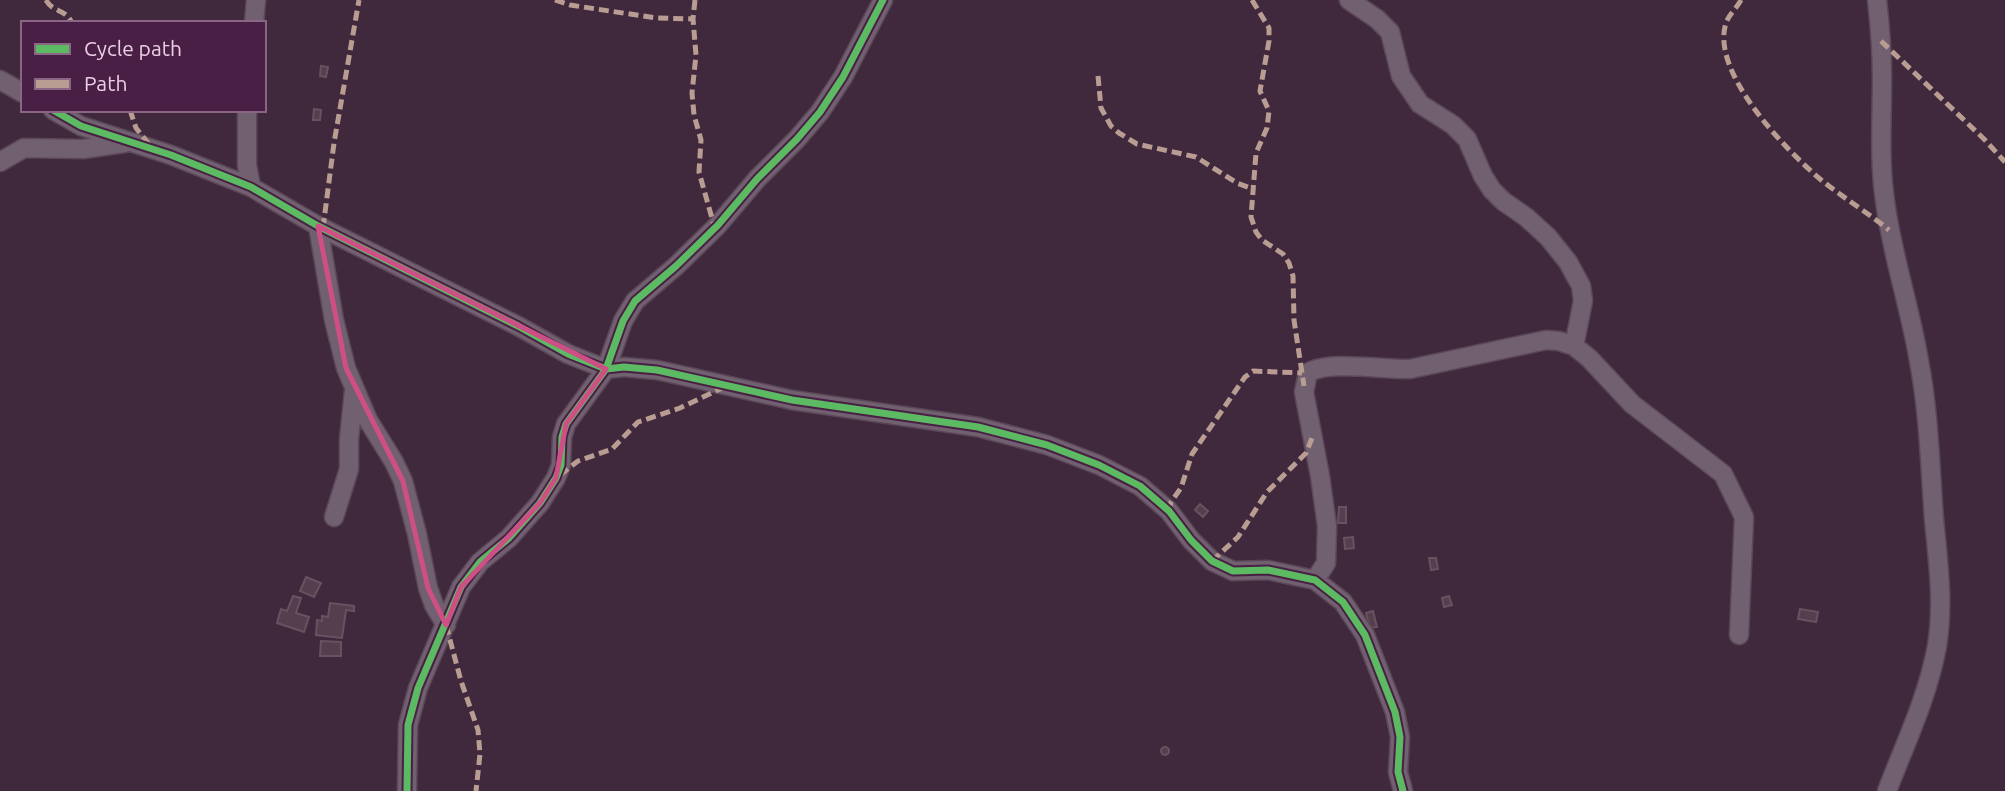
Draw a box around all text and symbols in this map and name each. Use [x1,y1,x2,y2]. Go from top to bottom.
legend [21,21,266,112]
text: Cycle path [84,36,182,60]
text: Path [84,71,127,95]

